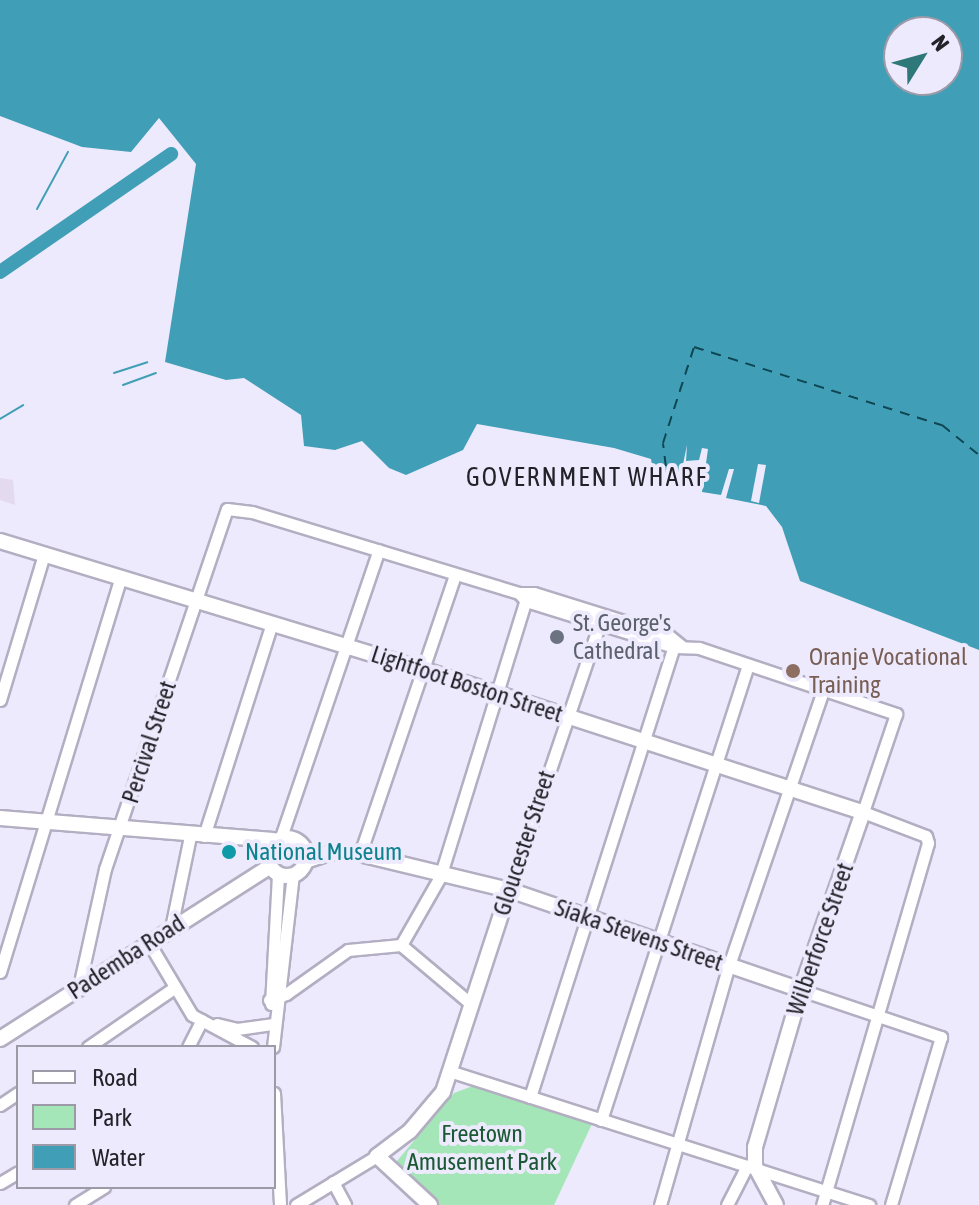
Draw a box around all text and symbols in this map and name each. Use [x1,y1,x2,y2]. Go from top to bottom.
north arrow [883,16,963,96]
text: N [926,30,955,56]
district label: GOVERNMENT WHARF [466,462,708,494]
place label: St. George's Cathedral [573,609,671,665]
marker: St. George's Cathedral [548,628,566,646]
street label: Lightfoot Boston Street [368,639,566,729]
place label: Oranje Vocational Training [809,643,967,699]
marker: Oranje Vocational Training [784,662,802,680]
street label: Percival Street [116,677,182,807]
street label: Gloucester Street [487,767,561,919]
place label: National Museum [245,838,402,866]
marker: National Museum [220,843,238,861]
street label: Wilberforce Street [780,859,860,1019]
street label: Siaka Stevens Street [551,893,727,977]
street label: Pademba Road [62,909,190,1005]
legend [16,1045,276,1189]
text: Road [92,1064,138,1091]
text: Park [92,1104,132,1131]
park label: Freetown Amusement Park [407,1120,557,1176]
text: Water [92,1144,145,1171]

